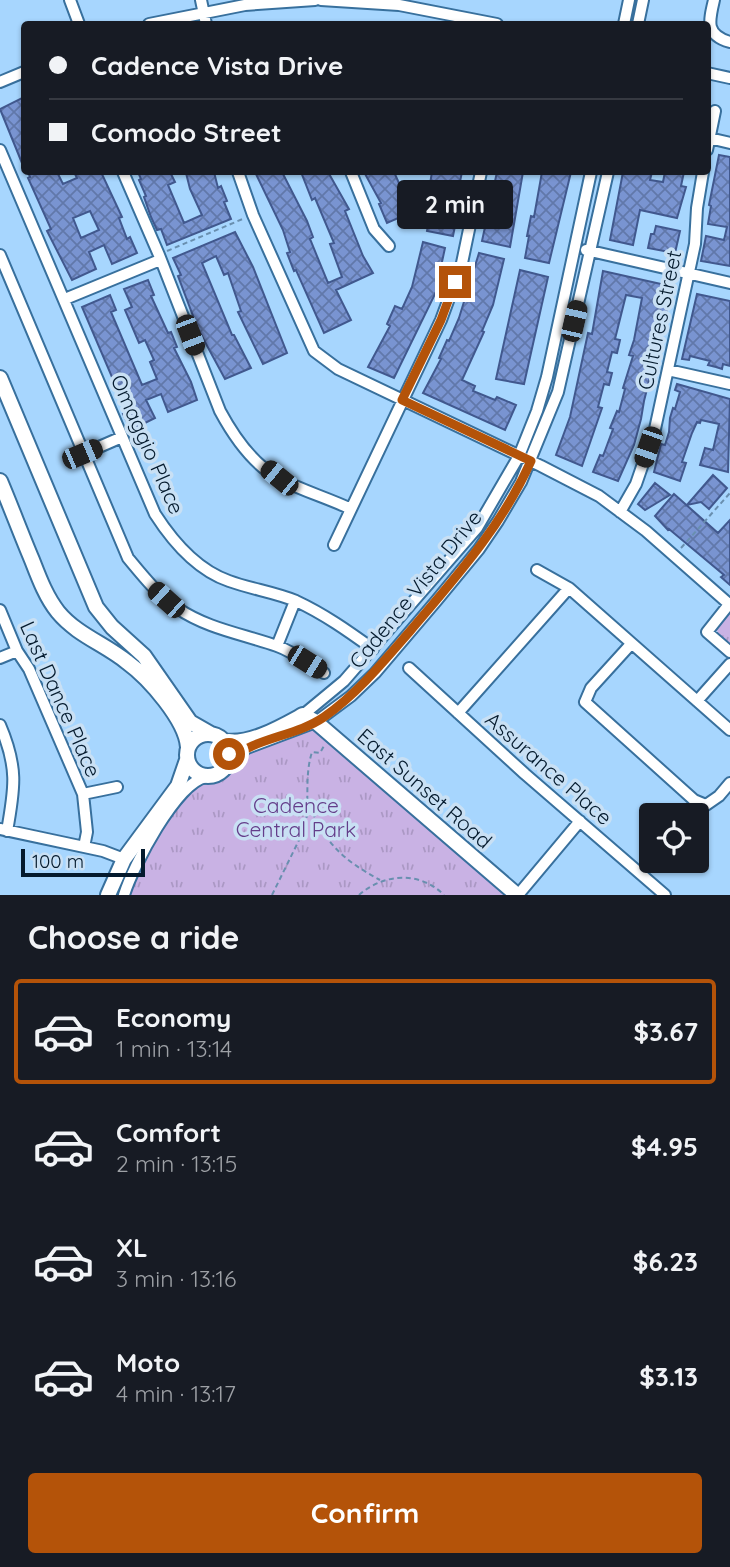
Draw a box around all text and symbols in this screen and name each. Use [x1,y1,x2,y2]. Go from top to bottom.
text: Cadence Vista Drive [91,49,343,82]
text: Comodo Street [91,116,282,149]
callout: 2 min [397,180,513,230]
text: 2 min [425,190,485,219]
street label: Cultures Street [632,248,686,392]
route end [439,266,471,298]
car [560,298,589,344]
car [173,312,208,358]
street label: Omaggio Place [106,370,190,518]
car [632,424,665,470]
car [59,436,106,472]
car [257,457,302,499]
street label: Cadence Vista Drive [343,505,487,673]
car [144,578,189,622]
street label: Last Dance Place [15,617,107,781]
car [284,642,331,682]
street label: Assurance Place [480,706,618,830]
street label: East Sunset Road [352,722,498,854]
route start [213,738,245,770]
park label: Cadence Central Park [236,792,356,842]
map controls [639,803,709,873]
button: locate [639,803,709,873]
scale bar [21,846,145,878]
text: 100 m [32,849,84,873]
text: Choose a ride [28,917,240,957]
icon: car [32,1000,95,1063]
text: Economy [116,1001,231,1034]
text: $3.67 [633,1015,698,1048]
text: 1 min · 13:14 [116,1034,232,1063]
icon: car [32,1115,95,1178]
text: Comfort [116,1116,221,1149]
text: $4.95 [631,1130,698,1163]
text: 2 min · 13:15 [116,1149,237,1178]
icon: car [32,1230,95,1293]
text: XL [116,1231,148,1264]
text: $6.23 [633,1245,698,1278]
text: 3 min · 13:16 [116,1264,236,1293]
icon: car [32,1345,95,1408]
text: Moto [116,1346,180,1379]
text: $3.13 [639,1360,698,1393]
text: 4 min · 13:17 [116,1379,236,1408]
button: Confirm [28,1473,702,1553]

